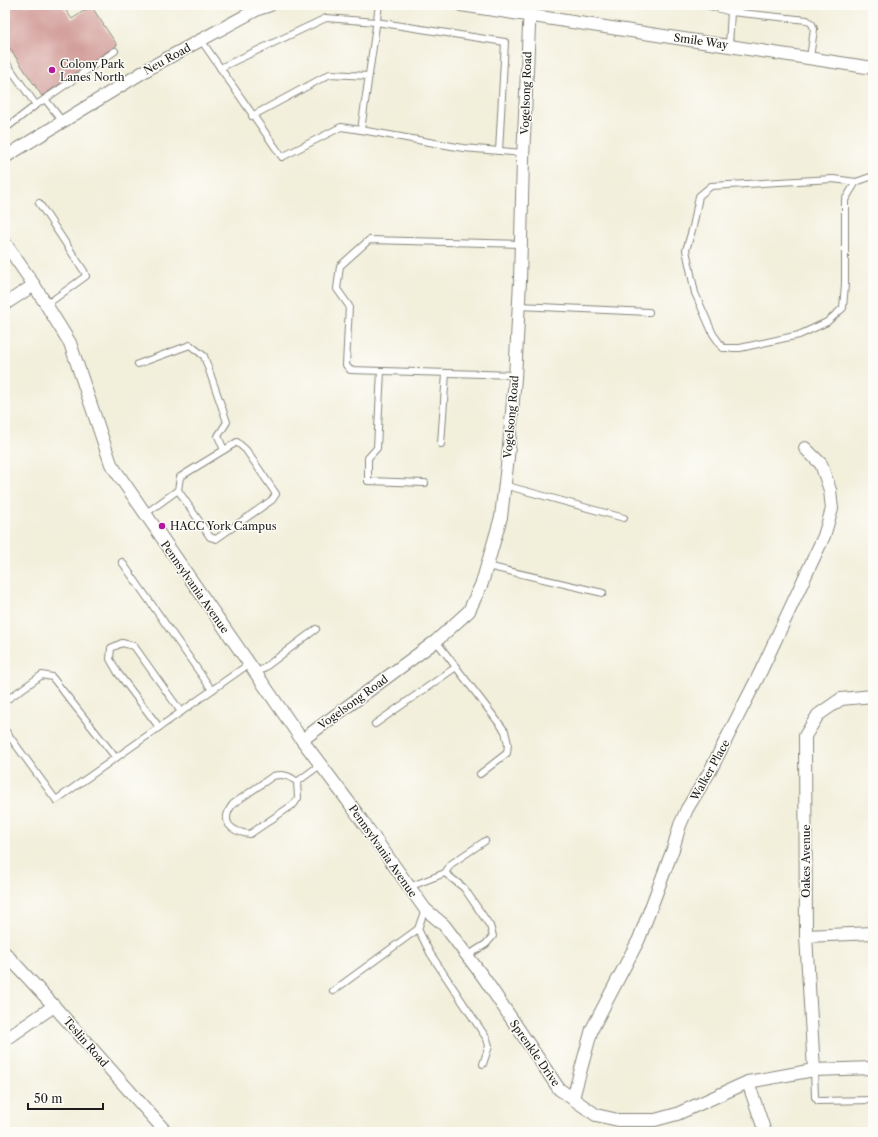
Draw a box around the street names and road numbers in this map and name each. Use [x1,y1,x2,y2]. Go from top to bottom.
street label: Smile Way [673,30,730,52]
street label: Neu Road [141,40,193,78]
street label: Vogelsong Road [518,51,534,136]
street label: Vogelsong Road [500,375,522,460]
street label: Pennsylvania Avenue [158,538,232,636]
street label: Vogelsong Road [314,672,391,733]
street label: Walker Place [687,737,733,804]
street label: Pennsylvania Avenue [346,802,420,900]
street label: Oakes Avenue [799,824,813,898]
street label: Teslin Road [60,1014,112,1070]
street label: Sprenkle Drive [507,1017,563,1089]

